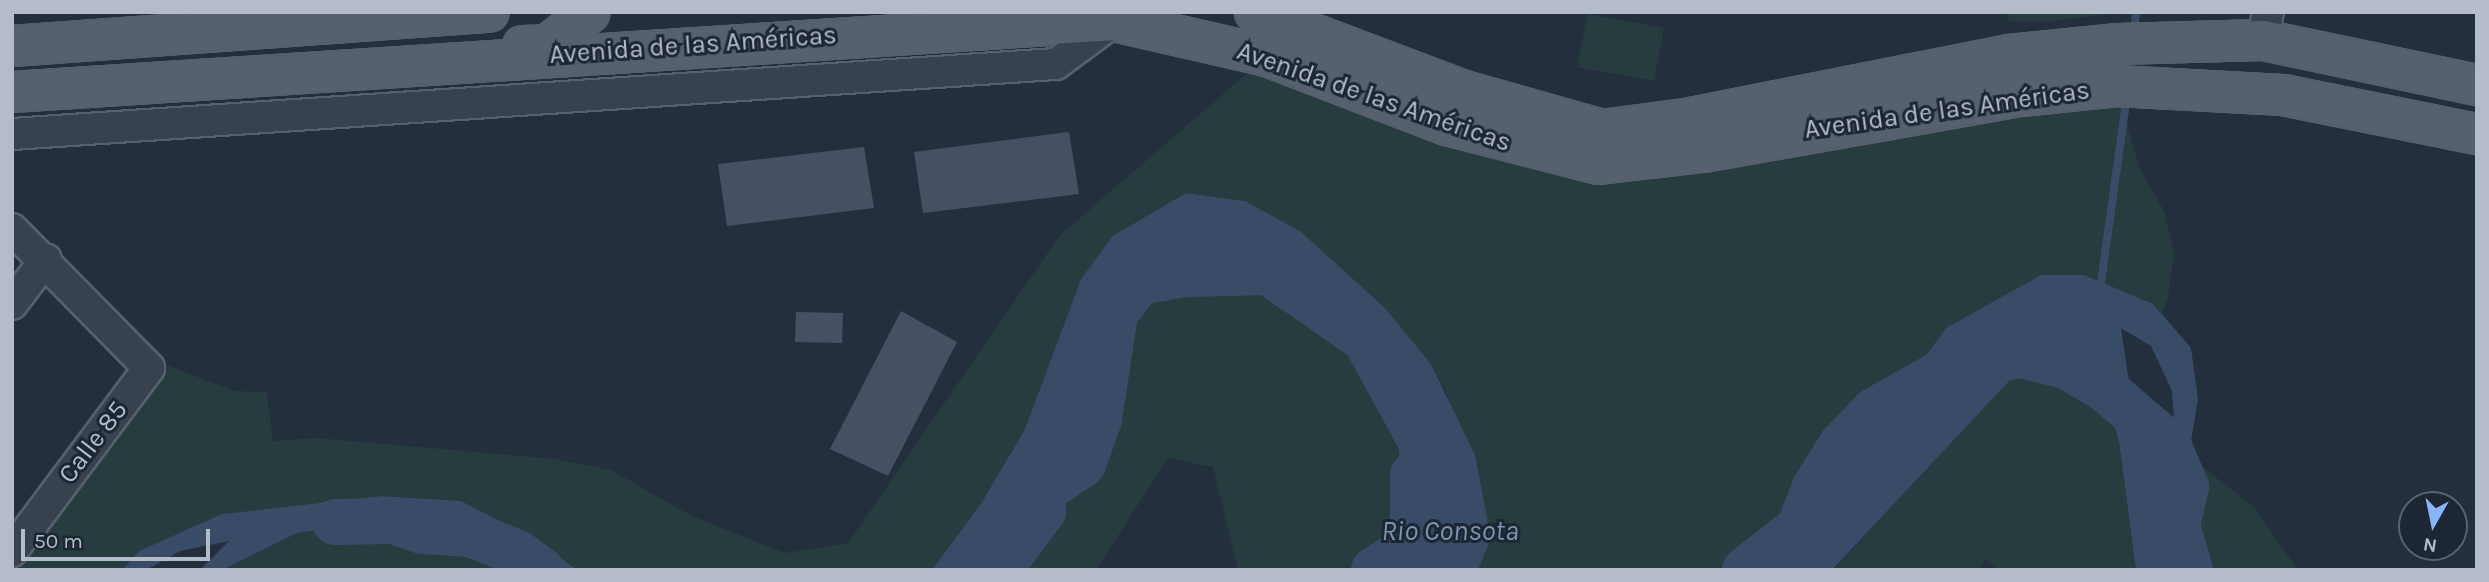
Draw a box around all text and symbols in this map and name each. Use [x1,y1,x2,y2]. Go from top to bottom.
street label: Avenida de las Américas [548,19,838,71]
street label: Avenida de las Américas [1233,35,1515,159]
street label: Avenida de las Américas [1802,75,2092,145]
street label: Calle 85 [52,395,134,489]
north arrow [2398,491,2468,561]
water label: Rio Consota [1381,514,1519,548]
scale bar [24,516,214,560]
text: 50 m [34,529,83,553]
text: N [2422,533,2438,557]

